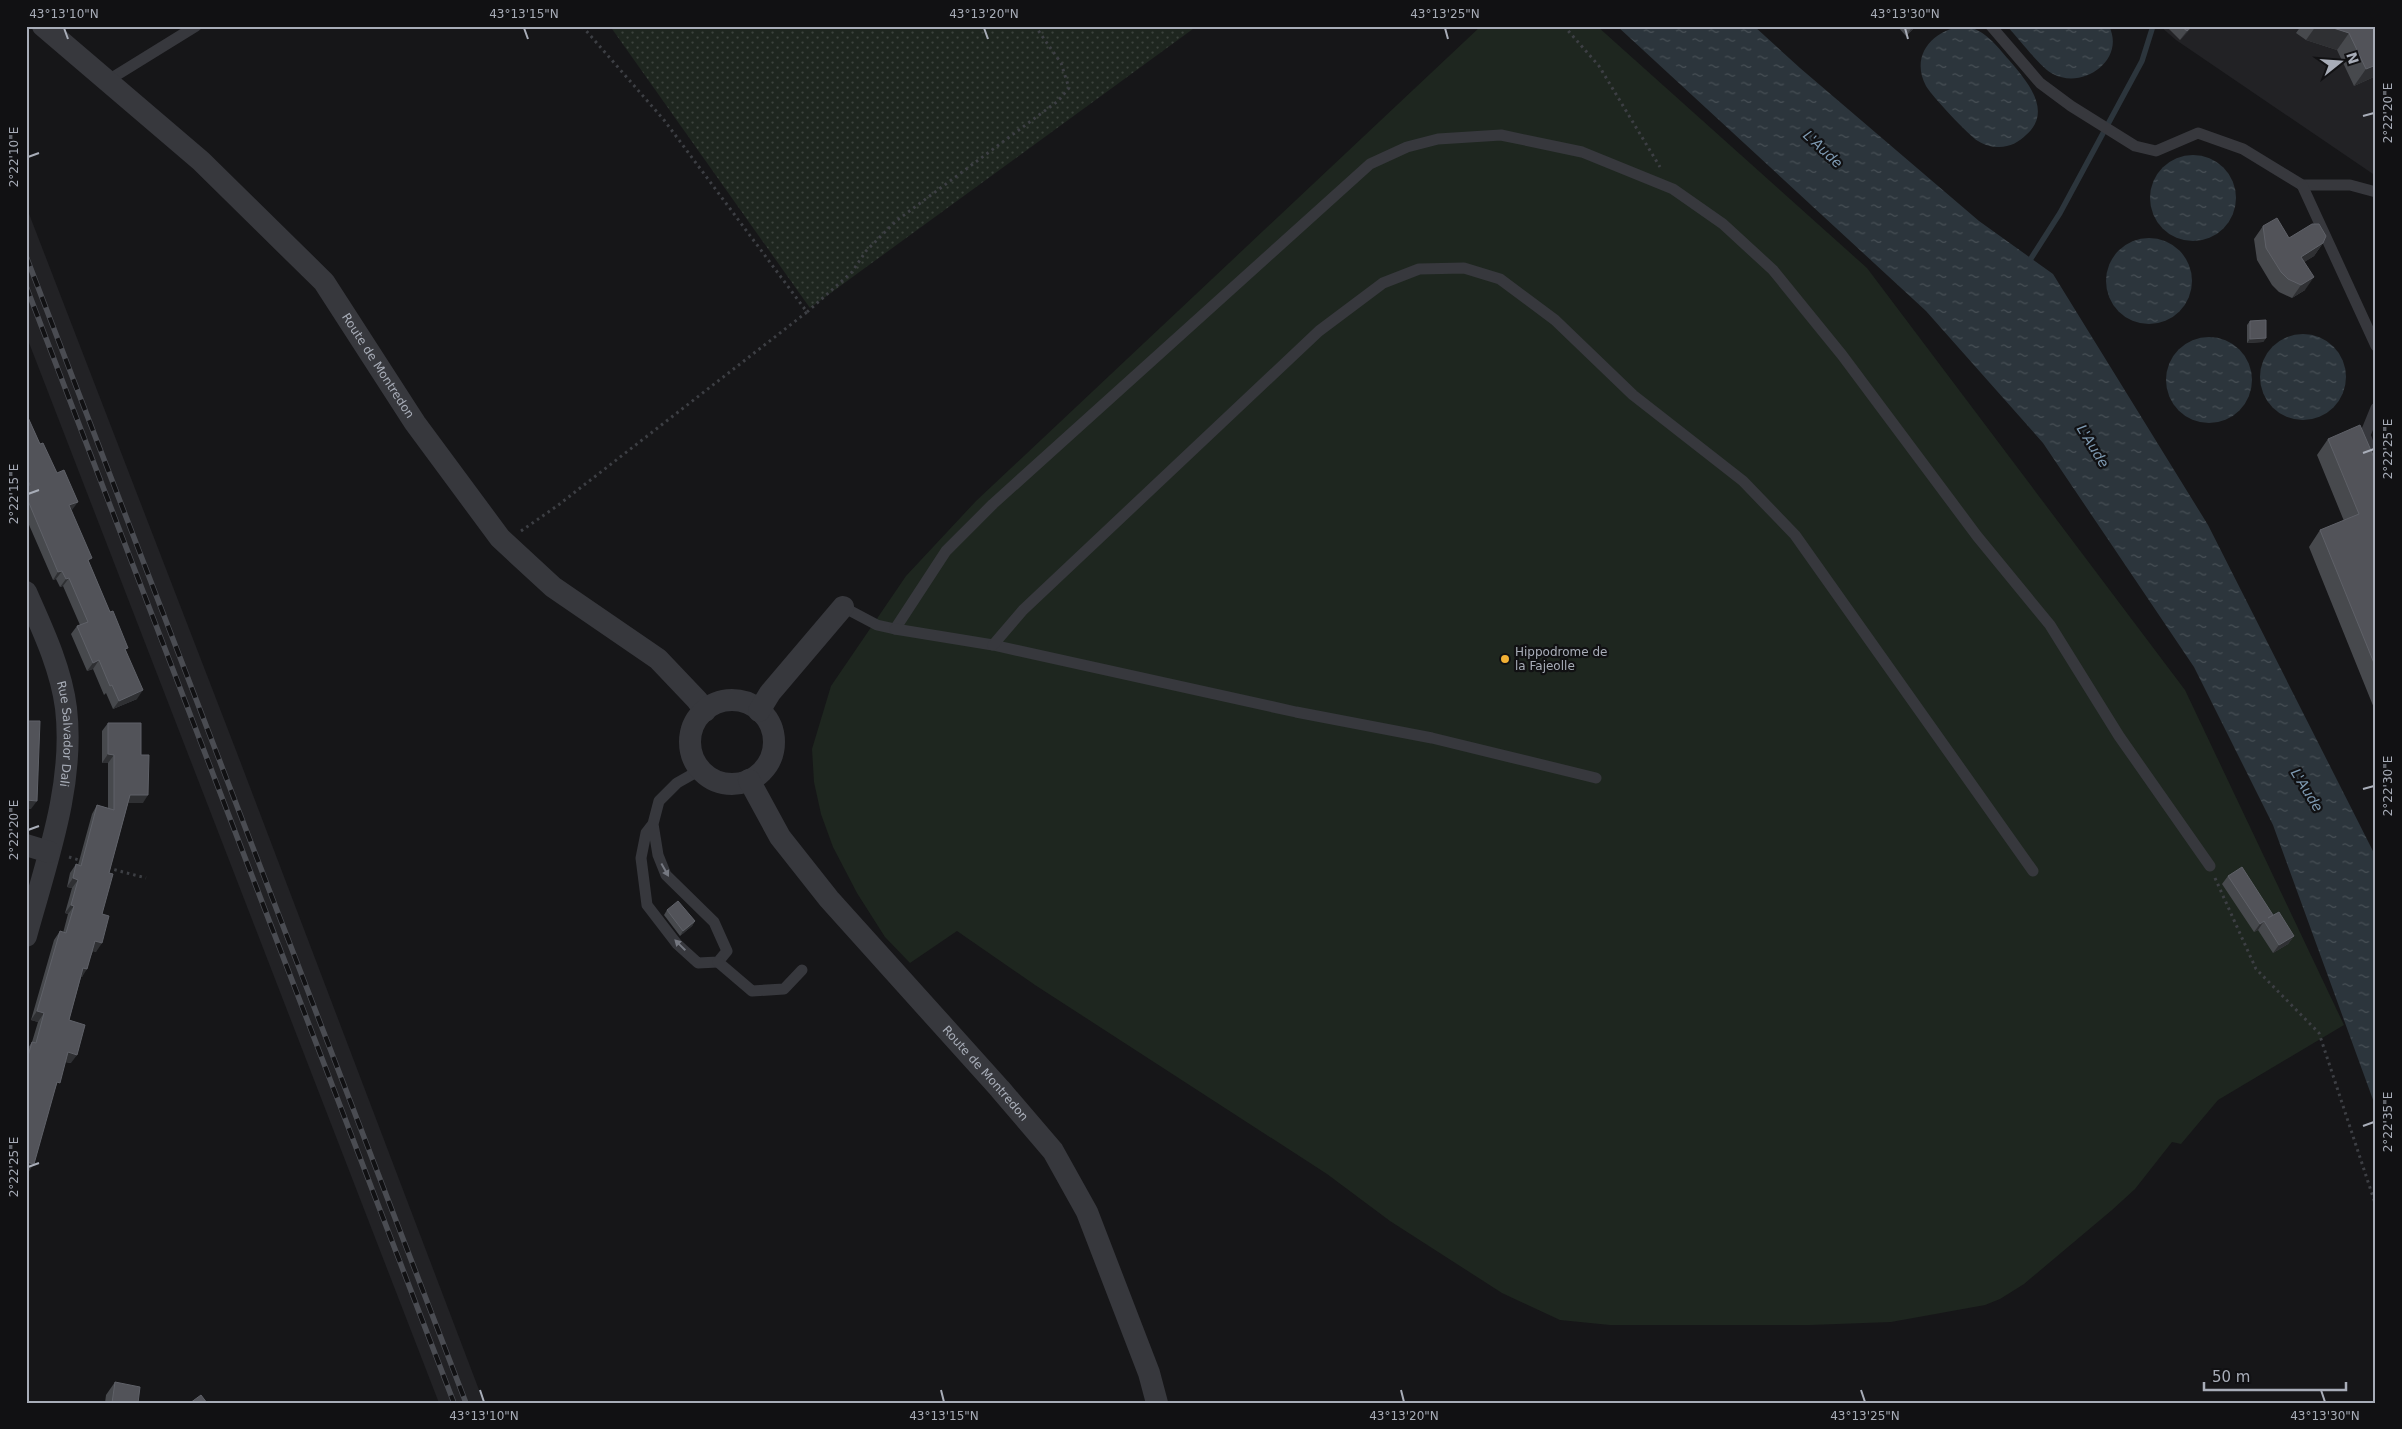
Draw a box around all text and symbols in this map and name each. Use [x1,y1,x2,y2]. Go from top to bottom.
text: 43°13'10"N [29,7,99,21]
text: 43°13'15"N [489,7,559,21]
text: 43°13'20"N [949,7,1019,21]
text: 43°13'25"N [1410,7,1480,21]
text: 43°13'30"N [1870,7,1940,21]
north arrow [2314,38,2364,88]
text: N [2343,50,2362,66]
text: 2°22'20"E [2381,83,2395,143]
text: 2°22'10"E [7,127,21,187]
water label: L'Aude [1800,127,1846,171]
street label: Route de Montredon [339,311,417,421]
text: 2°22'25"E [2381,419,2395,479]
water label: L'Aude [2074,422,2112,470]
text: 2°22'15"E [7,464,21,524]
place label: Hippodrome de la Fajeolle [1515,645,1607,673]
marker: Hippodrome de la Fajeolle [1499,653,1511,665]
street label: Rue Salvador Dali [54,679,75,788]
text: 2°22'30"E [2381,756,2395,816]
water label: L'Aude [2288,766,2326,814]
text: 2°22'20"E [7,800,21,860]
one-way arrow [661,864,670,877]
one-way arrow [674,940,686,952]
street label: Route de Montredon [940,1023,1031,1124]
text: 2°22'35"E [2381,1092,2395,1152]
text: 2°22'25"E [7,1137,21,1197]
scale bar [2204,1359,2347,1391]
text: 50 m [2212,1368,2250,1386]
text: 43°13'10"N [449,1409,519,1423]
text: 43°13'15"N [909,1409,979,1423]
text: 43°13'20"N [1369,1409,1439,1423]
text: 43°13'25"N [1830,1409,1900,1423]
text: 43°13'30"N [2290,1409,2360,1423]

